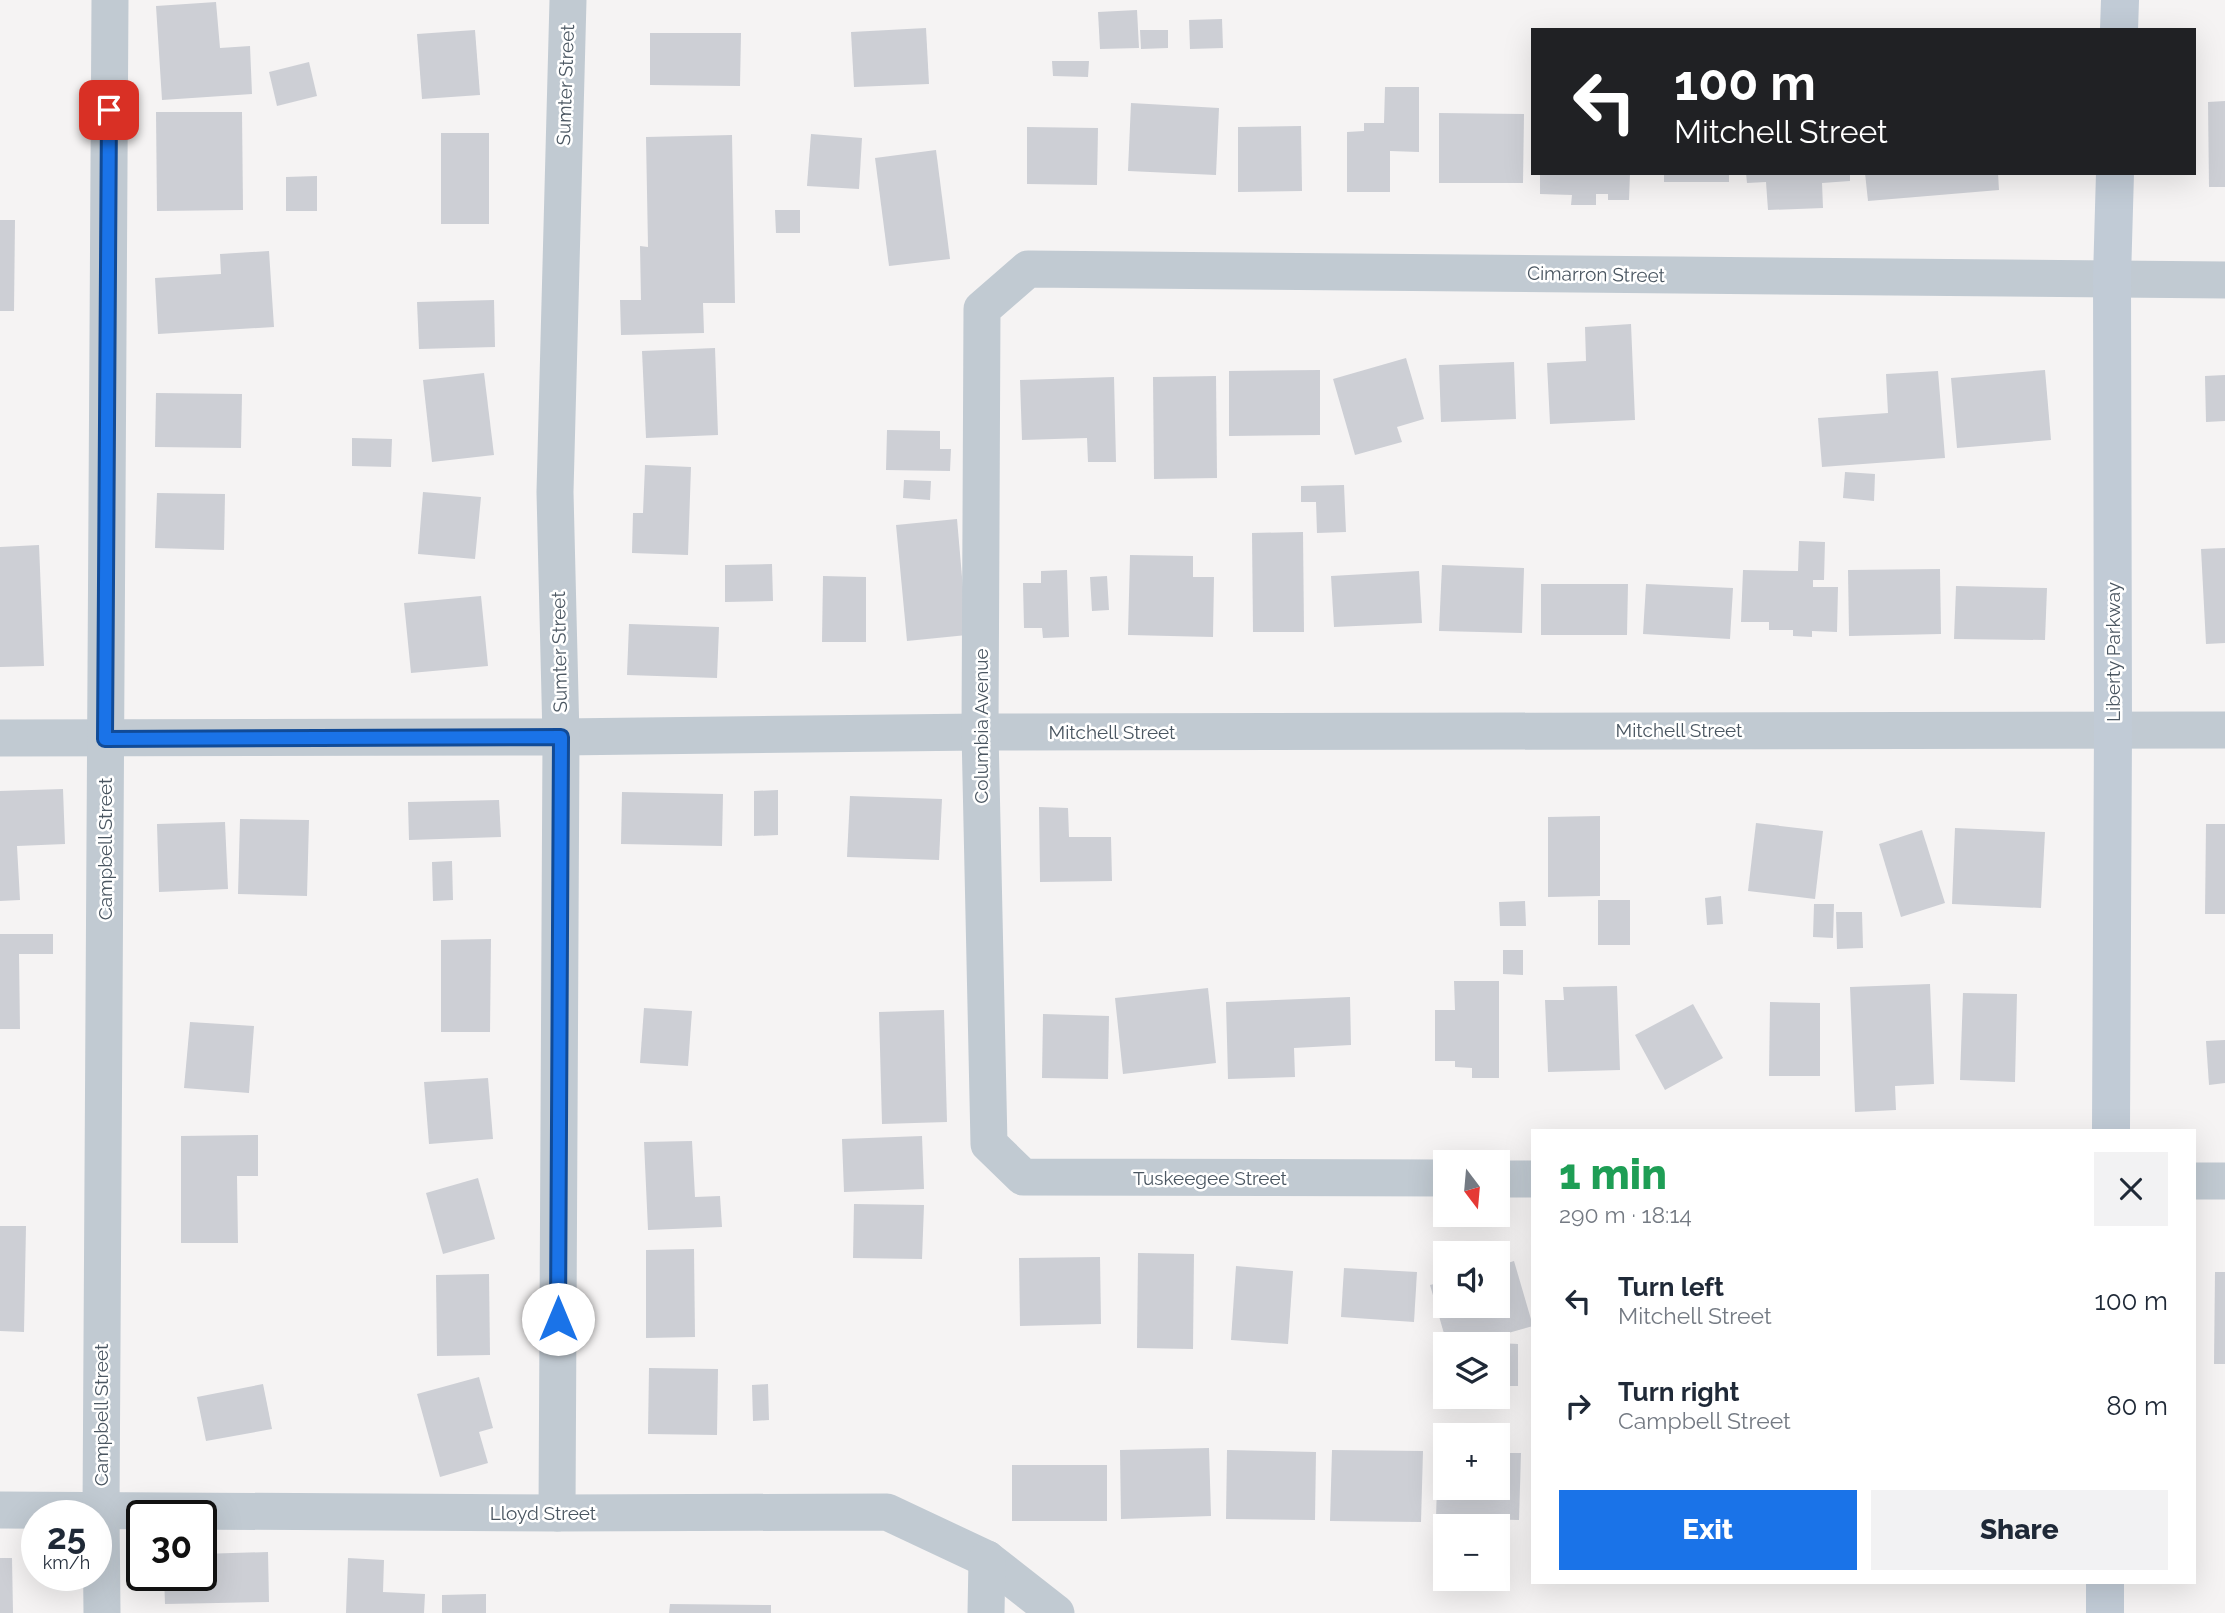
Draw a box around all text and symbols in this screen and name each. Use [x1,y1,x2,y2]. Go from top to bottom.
street label: Sumter Street [552,23,578,146]
text: 100 m [1674,54,1816,111]
icon: left [1559,56,1650,147]
pin [79,80,139,140]
icon: arrive [90,91,128,129]
text: Mitchell Street [1674,113,1888,150]
street label: Cimarron Street [1527,262,1666,286]
street label: Liberty Parkway [2102,582,2124,722]
street label: Sumter Street [547,591,571,713]
street label: Columbia Avenue [970,648,992,804]
street label: Mitchell Street [1616,719,1743,741]
street label: Mitchell Street [1049,721,1176,743]
street label: Campbell Street [94,777,116,920]
north arrow [1433,1150,1510,1227]
map controls [1433,1150,1510,1591]
text: 1 min [1559,1150,1667,1199]
button: close [2094,1152,2168,1226]
street label: Tuskeegee Street [1133,1167,1288,1189]
text: 290 m · 18:14 [1559,1201,1692,1228]
button: sound [1433,1241,1510,1318]
text: Turn left [1618,1272,1724,1302]
position arrow [521,1282,595,1356]
icon: left [1559,1282,1597,1320]
text: 100 m [2095,1286,2168,1316]
text: Mitchell Street [1618,1302,1772,1329]
button: layers [1433,1332,1510,1409]
street label: Campbell Street [90,1343,112,1486]
text: Turn right [1618,1377,1739,1407]
icon: right [1559,1387,1597,1425]
text: 80 m [2106,1391,2168,1421]
text: Campbell Street [1618,1407,1791,1434]
button: + [1433,1423,1510,1500]
button: Exit [1559,1490,1857,1570]
button: Share [1871,1490,2168,1570]
speed limit sign: 30 [126,1500,217,1591]
street label: Lloyd Street [490,1502,597,1524]
button: − [1433,1514,1510,1591]
text: 25 [47,1516,86,1557]
text: km/h [43,1552,90,1573]

